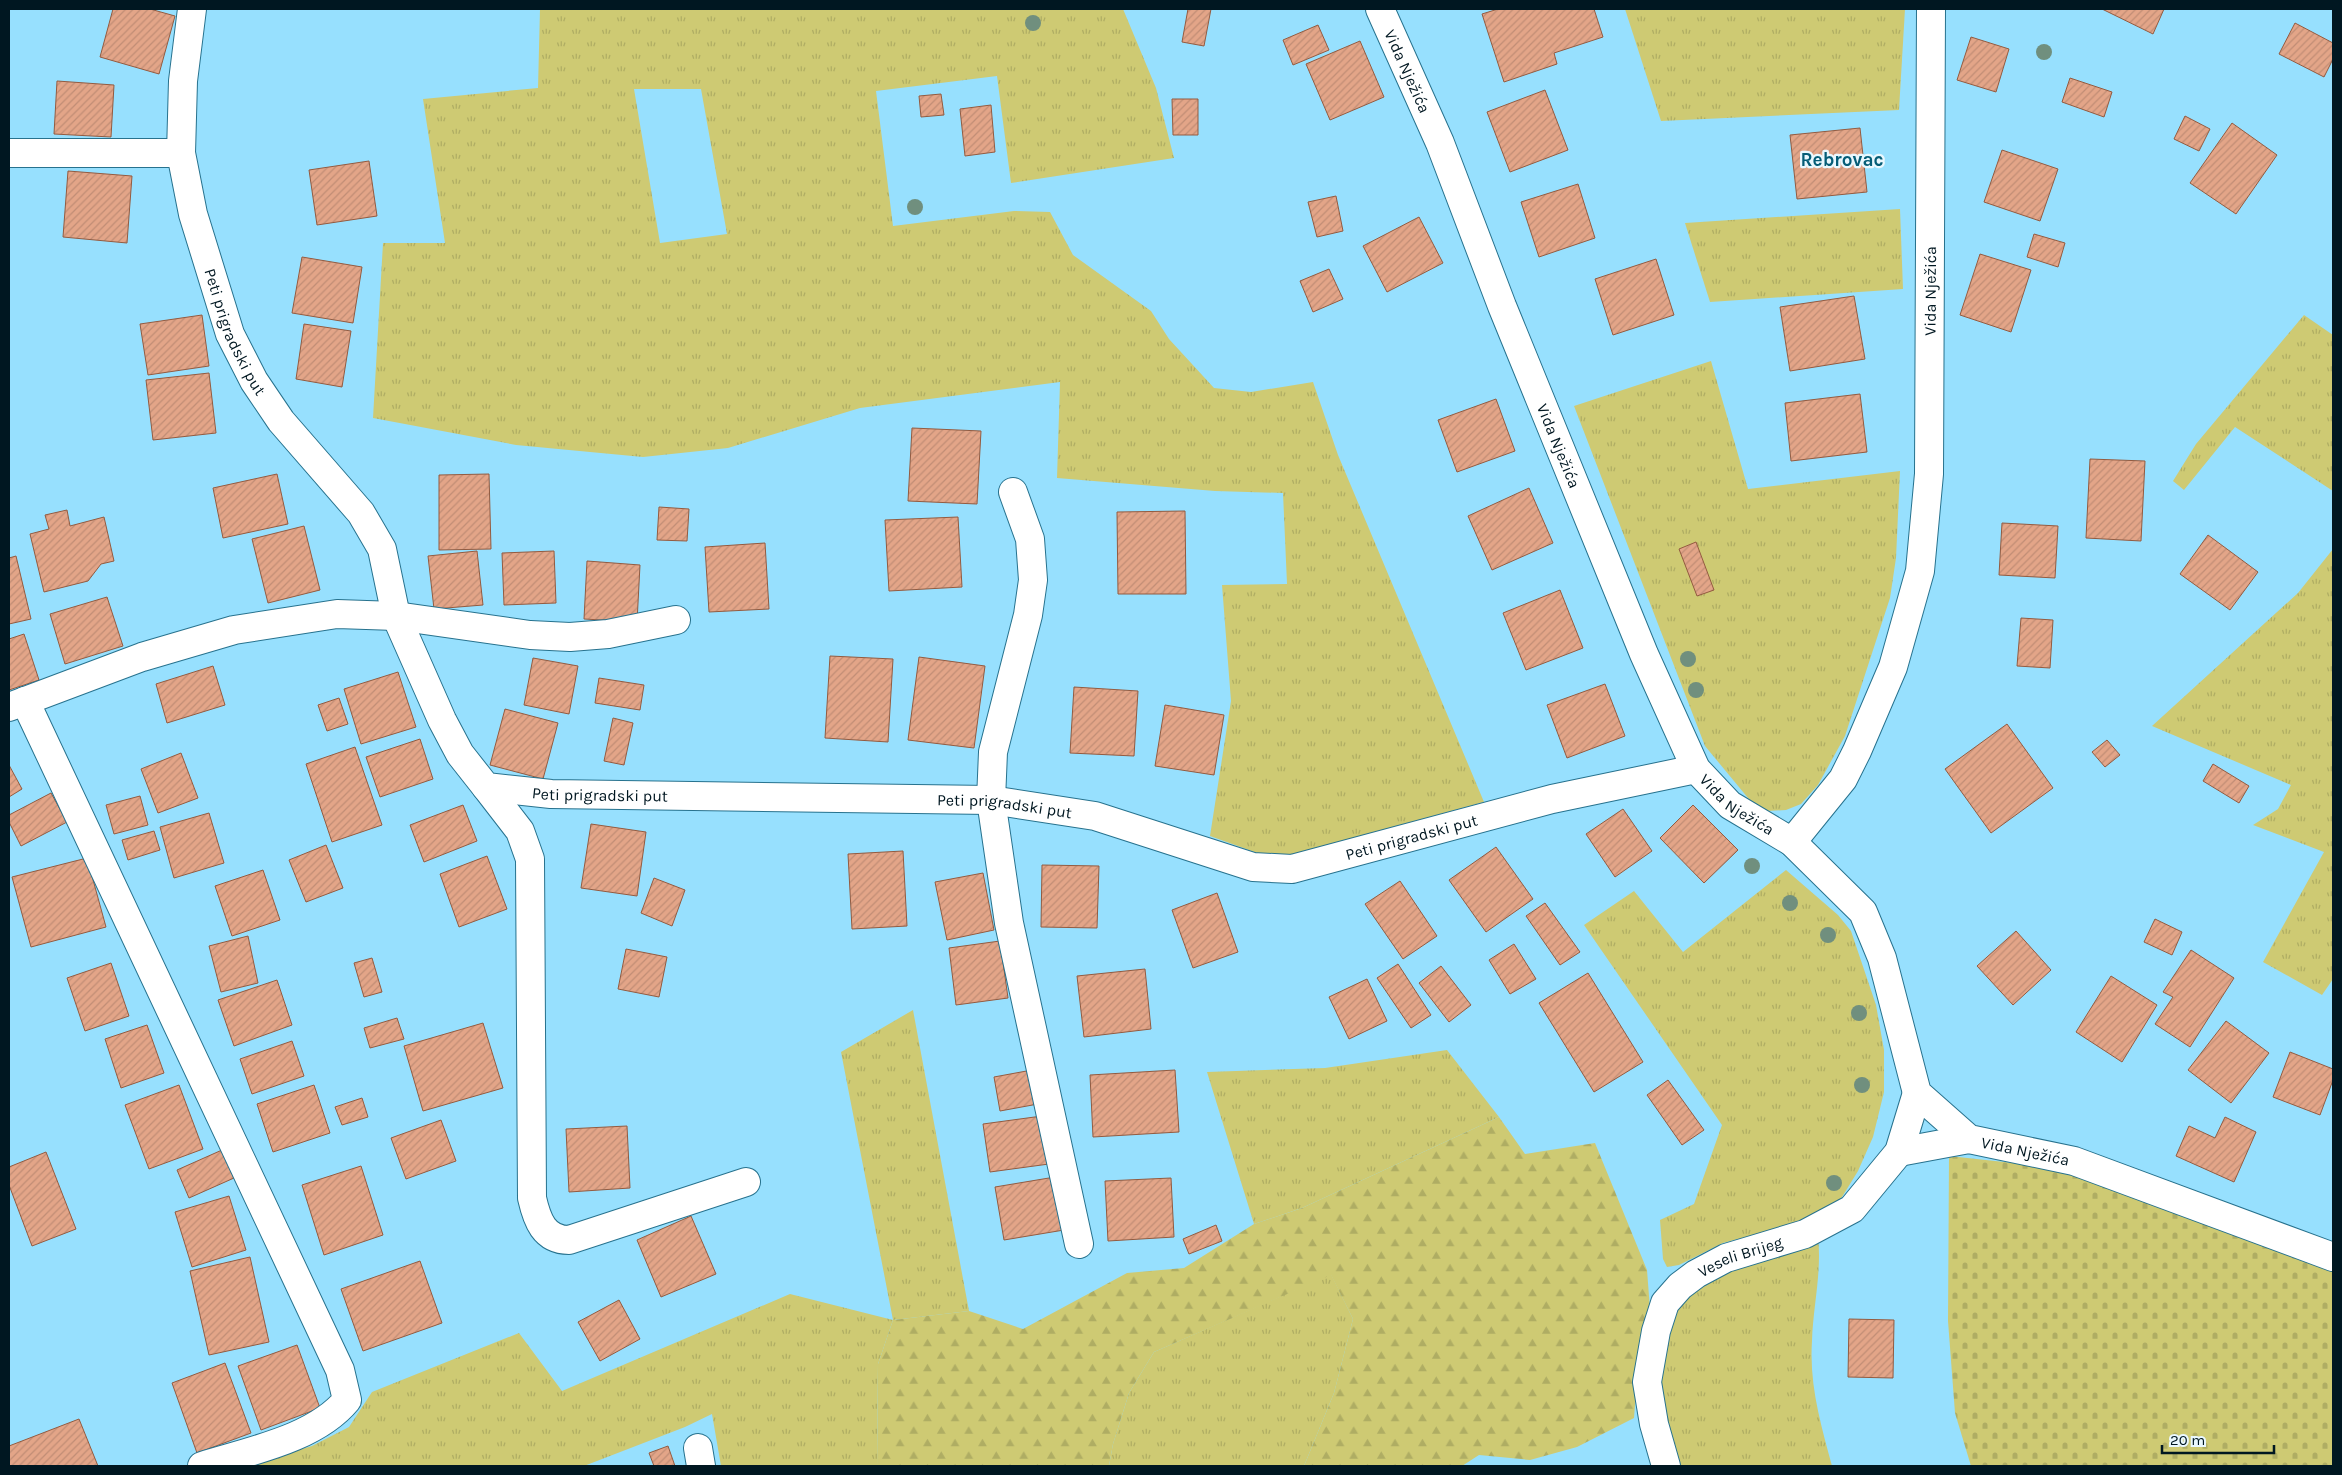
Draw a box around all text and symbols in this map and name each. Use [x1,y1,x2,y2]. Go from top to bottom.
street label: Vida Nježića [1381,26,1435,116]
district label: Rebrovac [1800,149,1884,171]
street label: Vida Nježića [1920,246,1939,336]
street label: Peti prigradski put [201,266,270,399]
street label: Vida Nježića [1533,401,1585,491]
street label: Vida Nježića [1696,770,1778,839]
street label: Peti prigradski put [531,783,668,805]
street label: Peti prigradski put [937,790,1073,822]
street label: Peti prigradski put [1343,810,1480,864]
street label: Vida Nježića [1980,1132,2071,1169]
street label: Veseli Brijeg [1694,1232,1785,1281]
scale bar [2162,1422,2274,1454]
text: 20 m [2170,1431,2205,1449]

